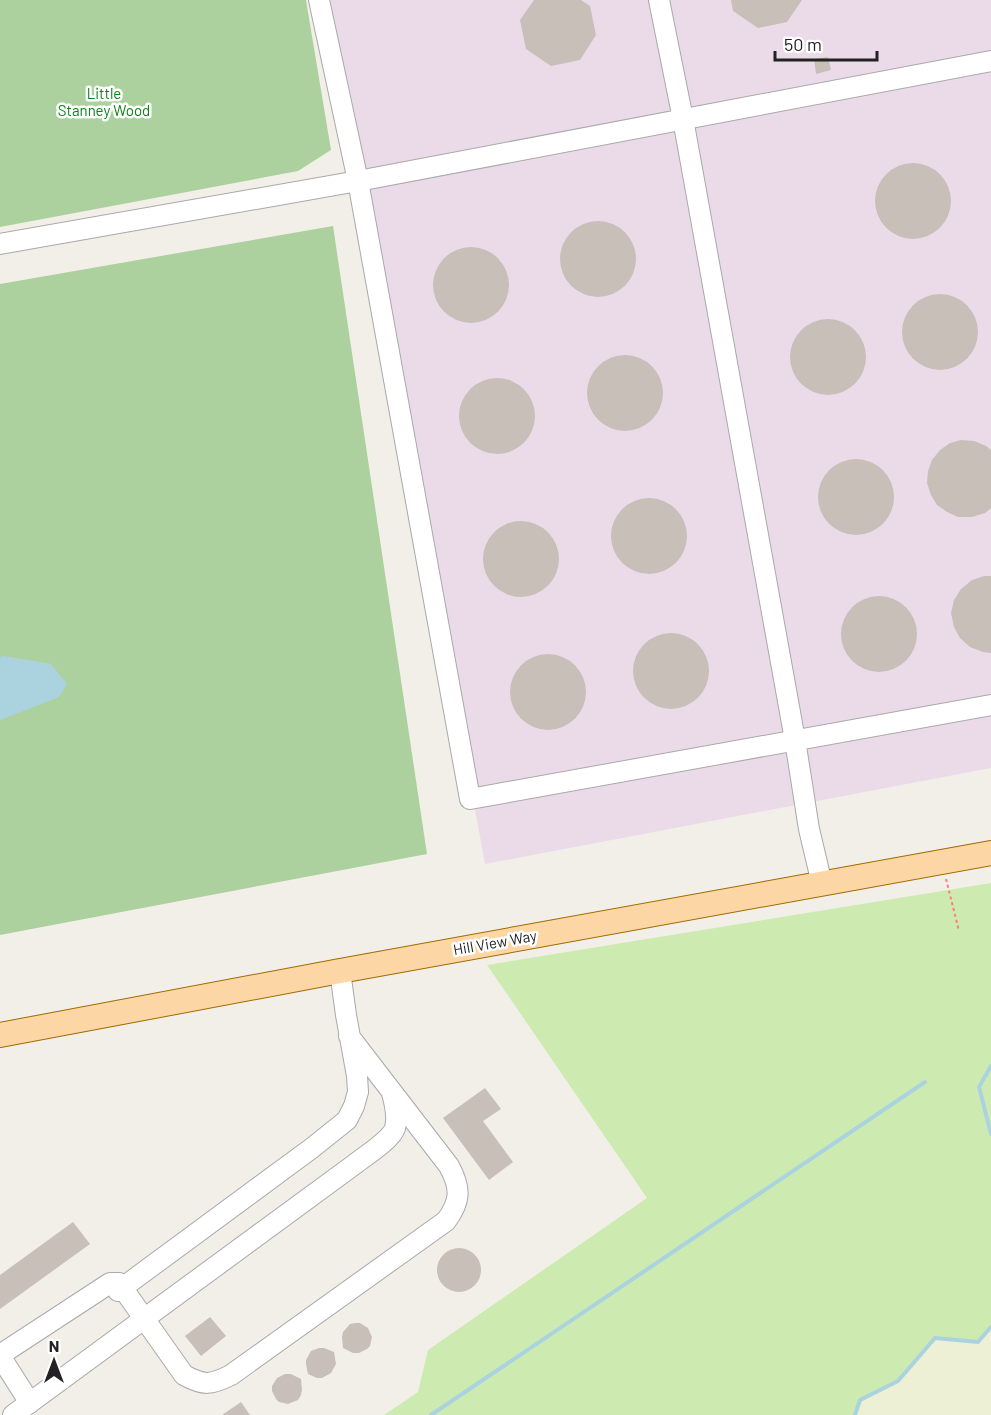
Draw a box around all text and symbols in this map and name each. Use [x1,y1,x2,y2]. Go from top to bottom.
scale bar [775,24,877,62]
text: 50 m [784,33,822,55]
park label: Little Stanney Wood [58,84,150,119]
street label: Hill View Way [452,926,538,958]
north arrow [24,1331,84,1391]
text: N [49,1336,59,1355]

